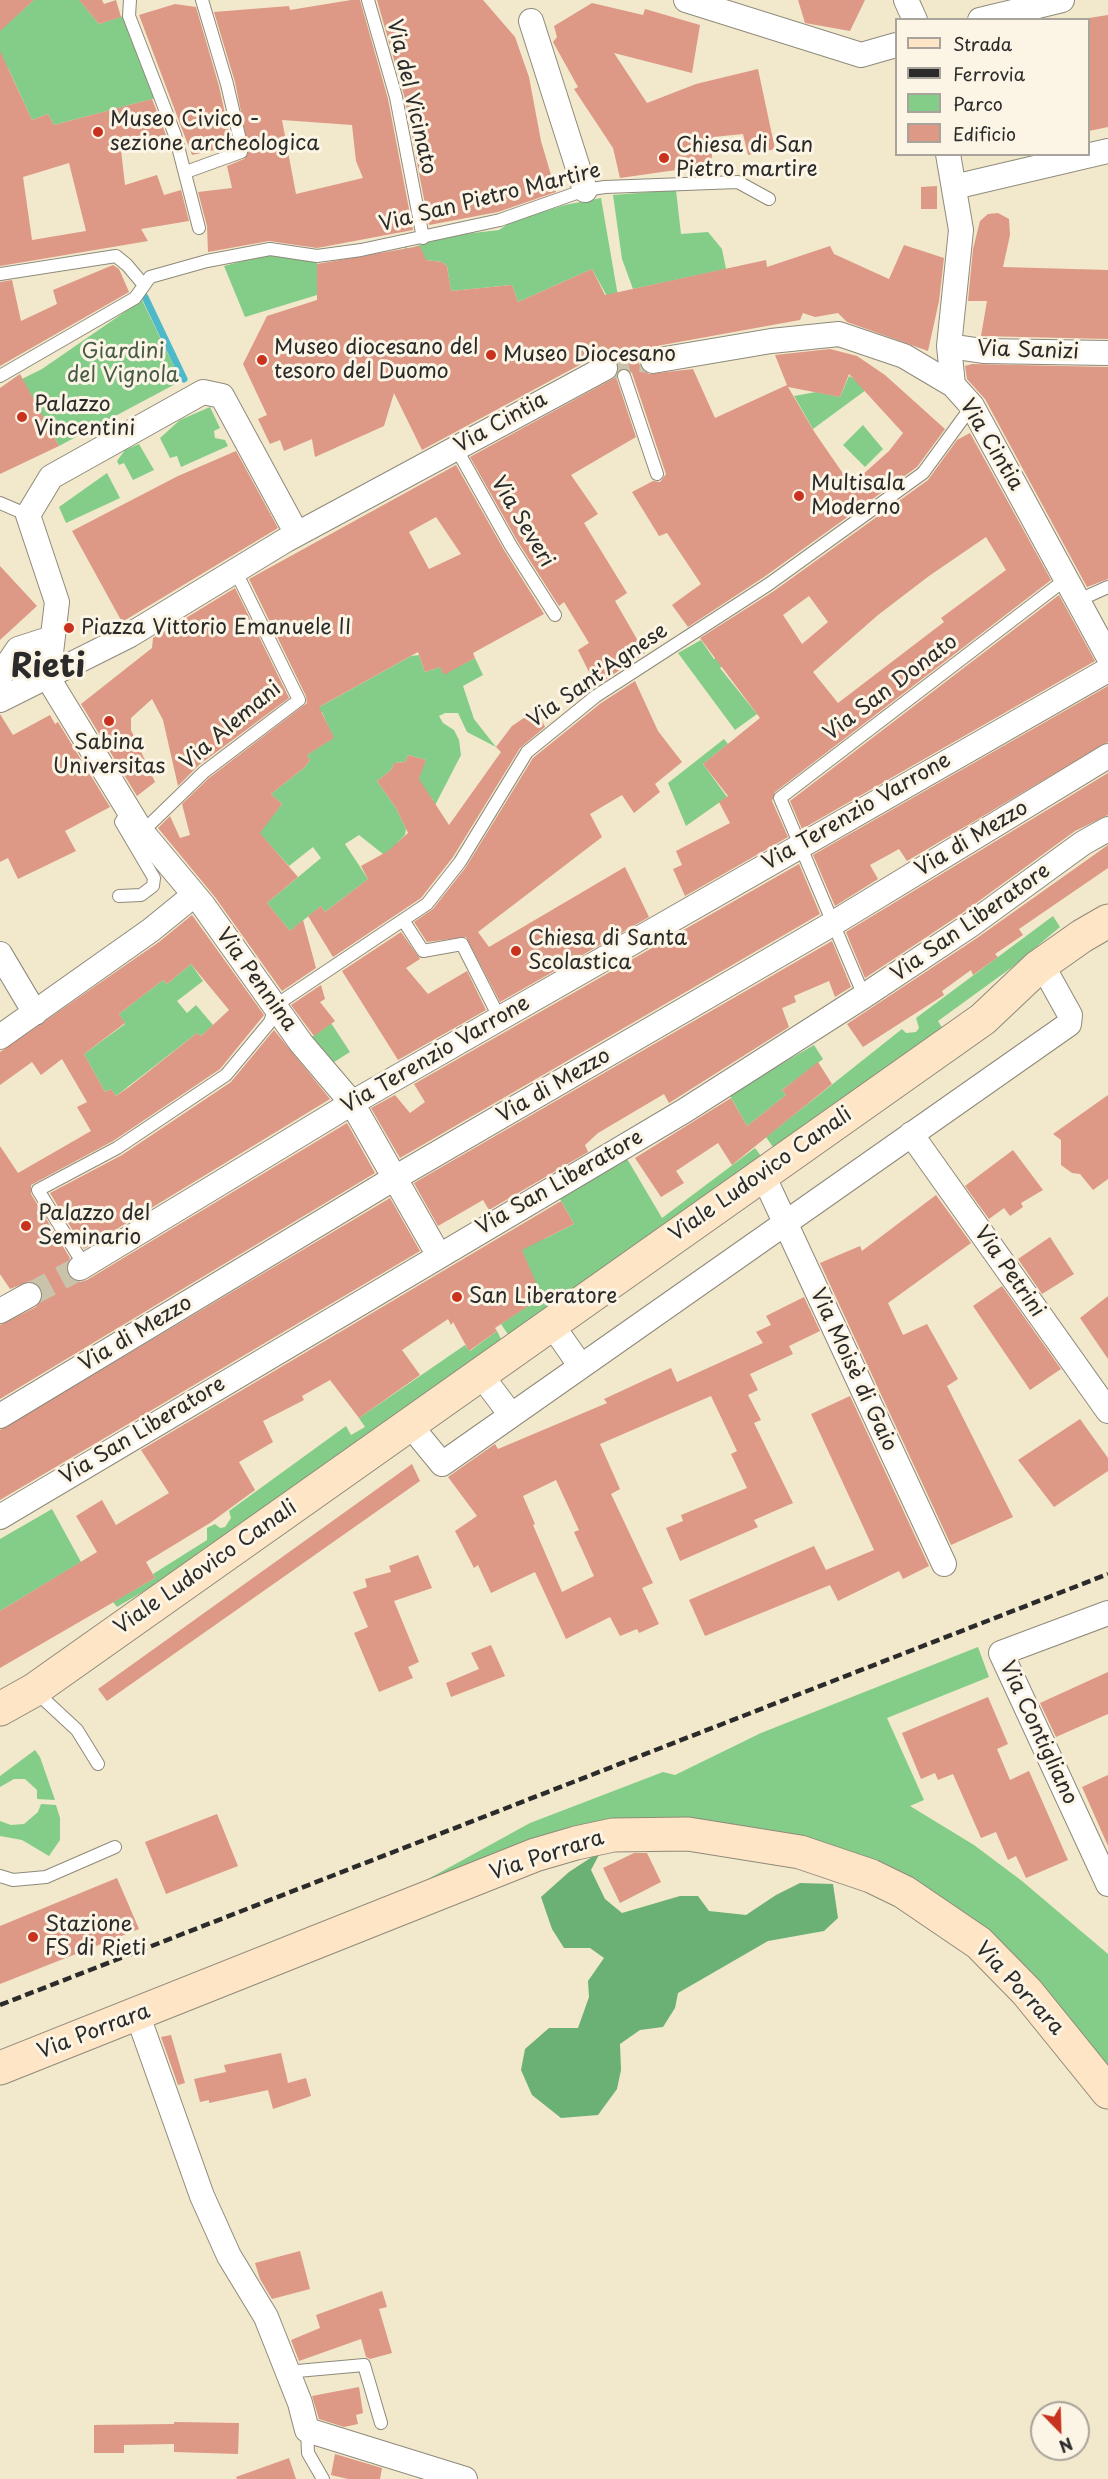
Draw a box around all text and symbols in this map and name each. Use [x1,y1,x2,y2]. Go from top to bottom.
street label: Via del Vicinato [381,17,441,177]
legend [895,18,1090,156]
text: Strada [953,30,1012,57]
text: Ferrovia [953,60,1025,87]
text: Parco [953,90,1003,117]
place label: Museo Civico - sezione archeologica [110,107,319,157]
text: Edificio [953,120,1016,147]
marker: Museo Civico - sezione archeologica [91,125,105,139]
place label: Chiesa di San Pietro martire [676,133,818,183]
marker: Chiesa di San Pietro martire [657,151,671,165]
street label: Via San Pietro Martire [377,158,603,238]
place label: Museo diocesano del tesoro del Duomo [274,335,478,385]
street label: Via Sanizi [977,337,1079,365]
park label: Giardini del Vignola [67,339,179,389]
place label: Museo Diocesano [503,342,676,368]
marker: Museo Diocesano [484,348,498,362]
marker: Museo diocesano del tesoro del Duomo [255,353,269,367]
street label: Via Cintia [450,387,552,459]
place label: Palazzo Vincentini [34,392,135,442]
street label: Via Cintia [954,395,1028,495]
marker: Palazzo Vincentini [15,410,29,424]
place label: Multisala Moderno [811,471,905,521]
street label: Via Severi [485,472,559,572]
marker: Multisala Moderno [792,489,806,503]
place label: Piazza Vittorio Emanuele II [81,615,351,641]
street label: Via Sant'Agnese [523,618,673,734]
marker: Piazza Vittorio Emanuele II [62,621,76,635]
street label: Via San Donato [819,630,963,746]
district label: Rieti [11,648,85,688]
street label: Via Alemani [176,677,286,775]
marker: Sabina Universitas [102,714,116,728]
place label: Sabina Universitas [53,730,165,780]
street label: Via Terenzio Varrone [758,748,956,876]
street label: Via di Mezzo [911,796,1033,882]
street label: Via San Liberatore [887,859,1055,987]
street label: Via Pennina [210,924,302,1036]
place label: Chiesa di Santa Scolastica [528,926,687,976]
marker: Chiesa di Santa Scolastica [509,944,523,958]
street label: Via Terenzio Varrone [337,991,535,1119]
street label: Via di Mezzo [493,1043,615,1129]
street label: Viale Ludovico Canali [665,1102,857,1248]
street label: Via San Liberatore [472,1125,648,1241]
place label: Palazzo del Seminario [38,1201,150,1251]
marker: Palazzo del Seminario [19,1219,33,1233]
street label: Via Petrini [968,1222,1050,1322]
place label: San Liberatore [469,1284,617,1310]
street label: Via Moisè di Gaio [804,1285,902,1455]
marker: San Liberatore [450,1290,464,1304]
street label: Via di Mezzo [75,1291,197,1377]
street label: Via San Liberatore [56,1372,230,1490]
street label: Viale Ludovico Canali [110,1495,302,1641]
street label: Via Contigliano [994,1657,1082,1809]
street label: Via Porrara [487,1826,607,1886]
place label: Stazione FS di Rieti [45,1912,146,1962]
marker: Stazione FS di Rieti [26,1930,40,1944]
street label: Via Porrara [969,1937,1069,2041]
street label: Via Porrara [34,1999,154,2065]
north arrow [1030,2401,1090,2461]
text: N [1056,2432,1077,2459]

